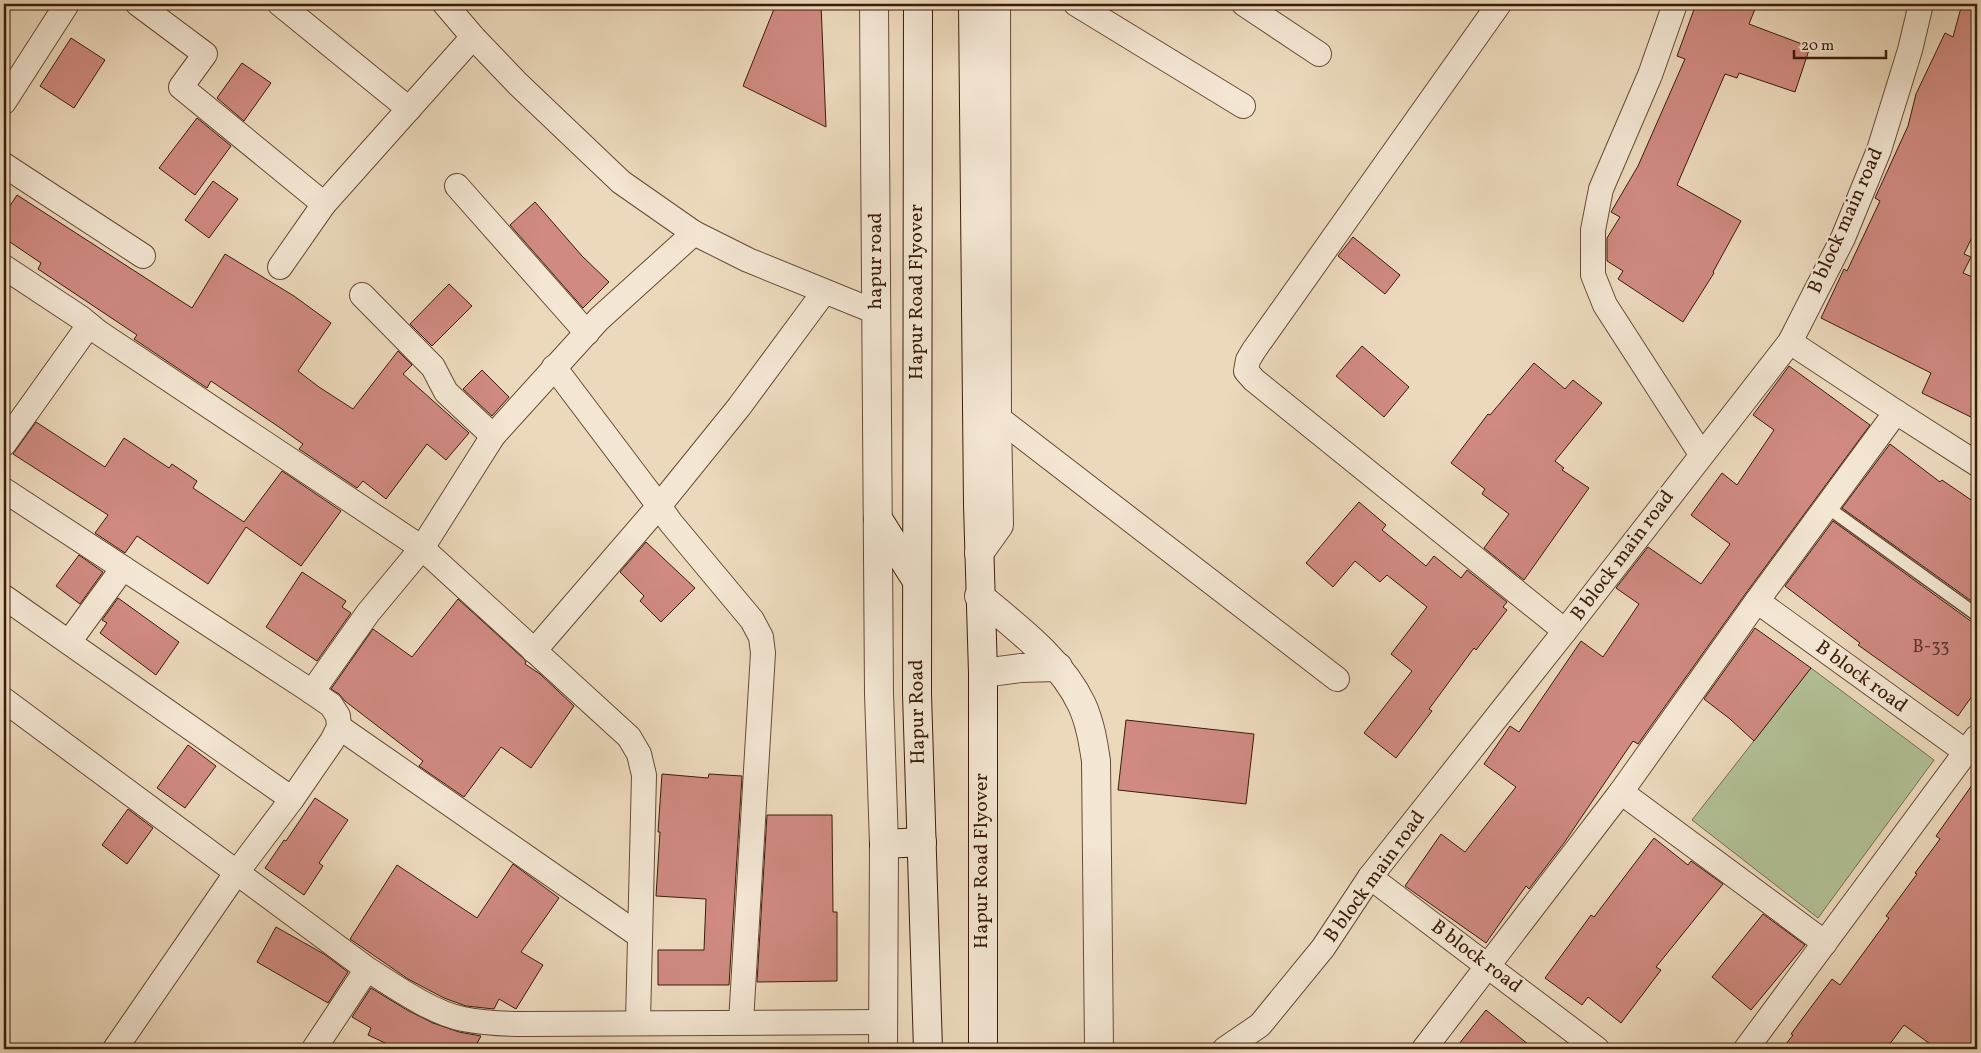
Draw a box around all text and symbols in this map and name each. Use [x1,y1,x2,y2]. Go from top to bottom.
scale bar [1794,28,1886,60]
text: 20 m [1801,36,1834,57]
street label: B block main road [1801,144,1891,298]
street label: Hapur Road Flyover [903,204,931,380]
street label: hapur road [862,212,890,310]
street label: B block main road [1565,485,1681,627]
street label: B block road [1809,634,1913,720]
house number: B-33 [1912,635,1950,660]
street label: Hapur Road [903,659,933,765]
street label: Hapur Road Flyover [968,773,996,949]
street label: B block main road [1318,805,1432,949]
street label: B block road [1425,913,1527,1001]

